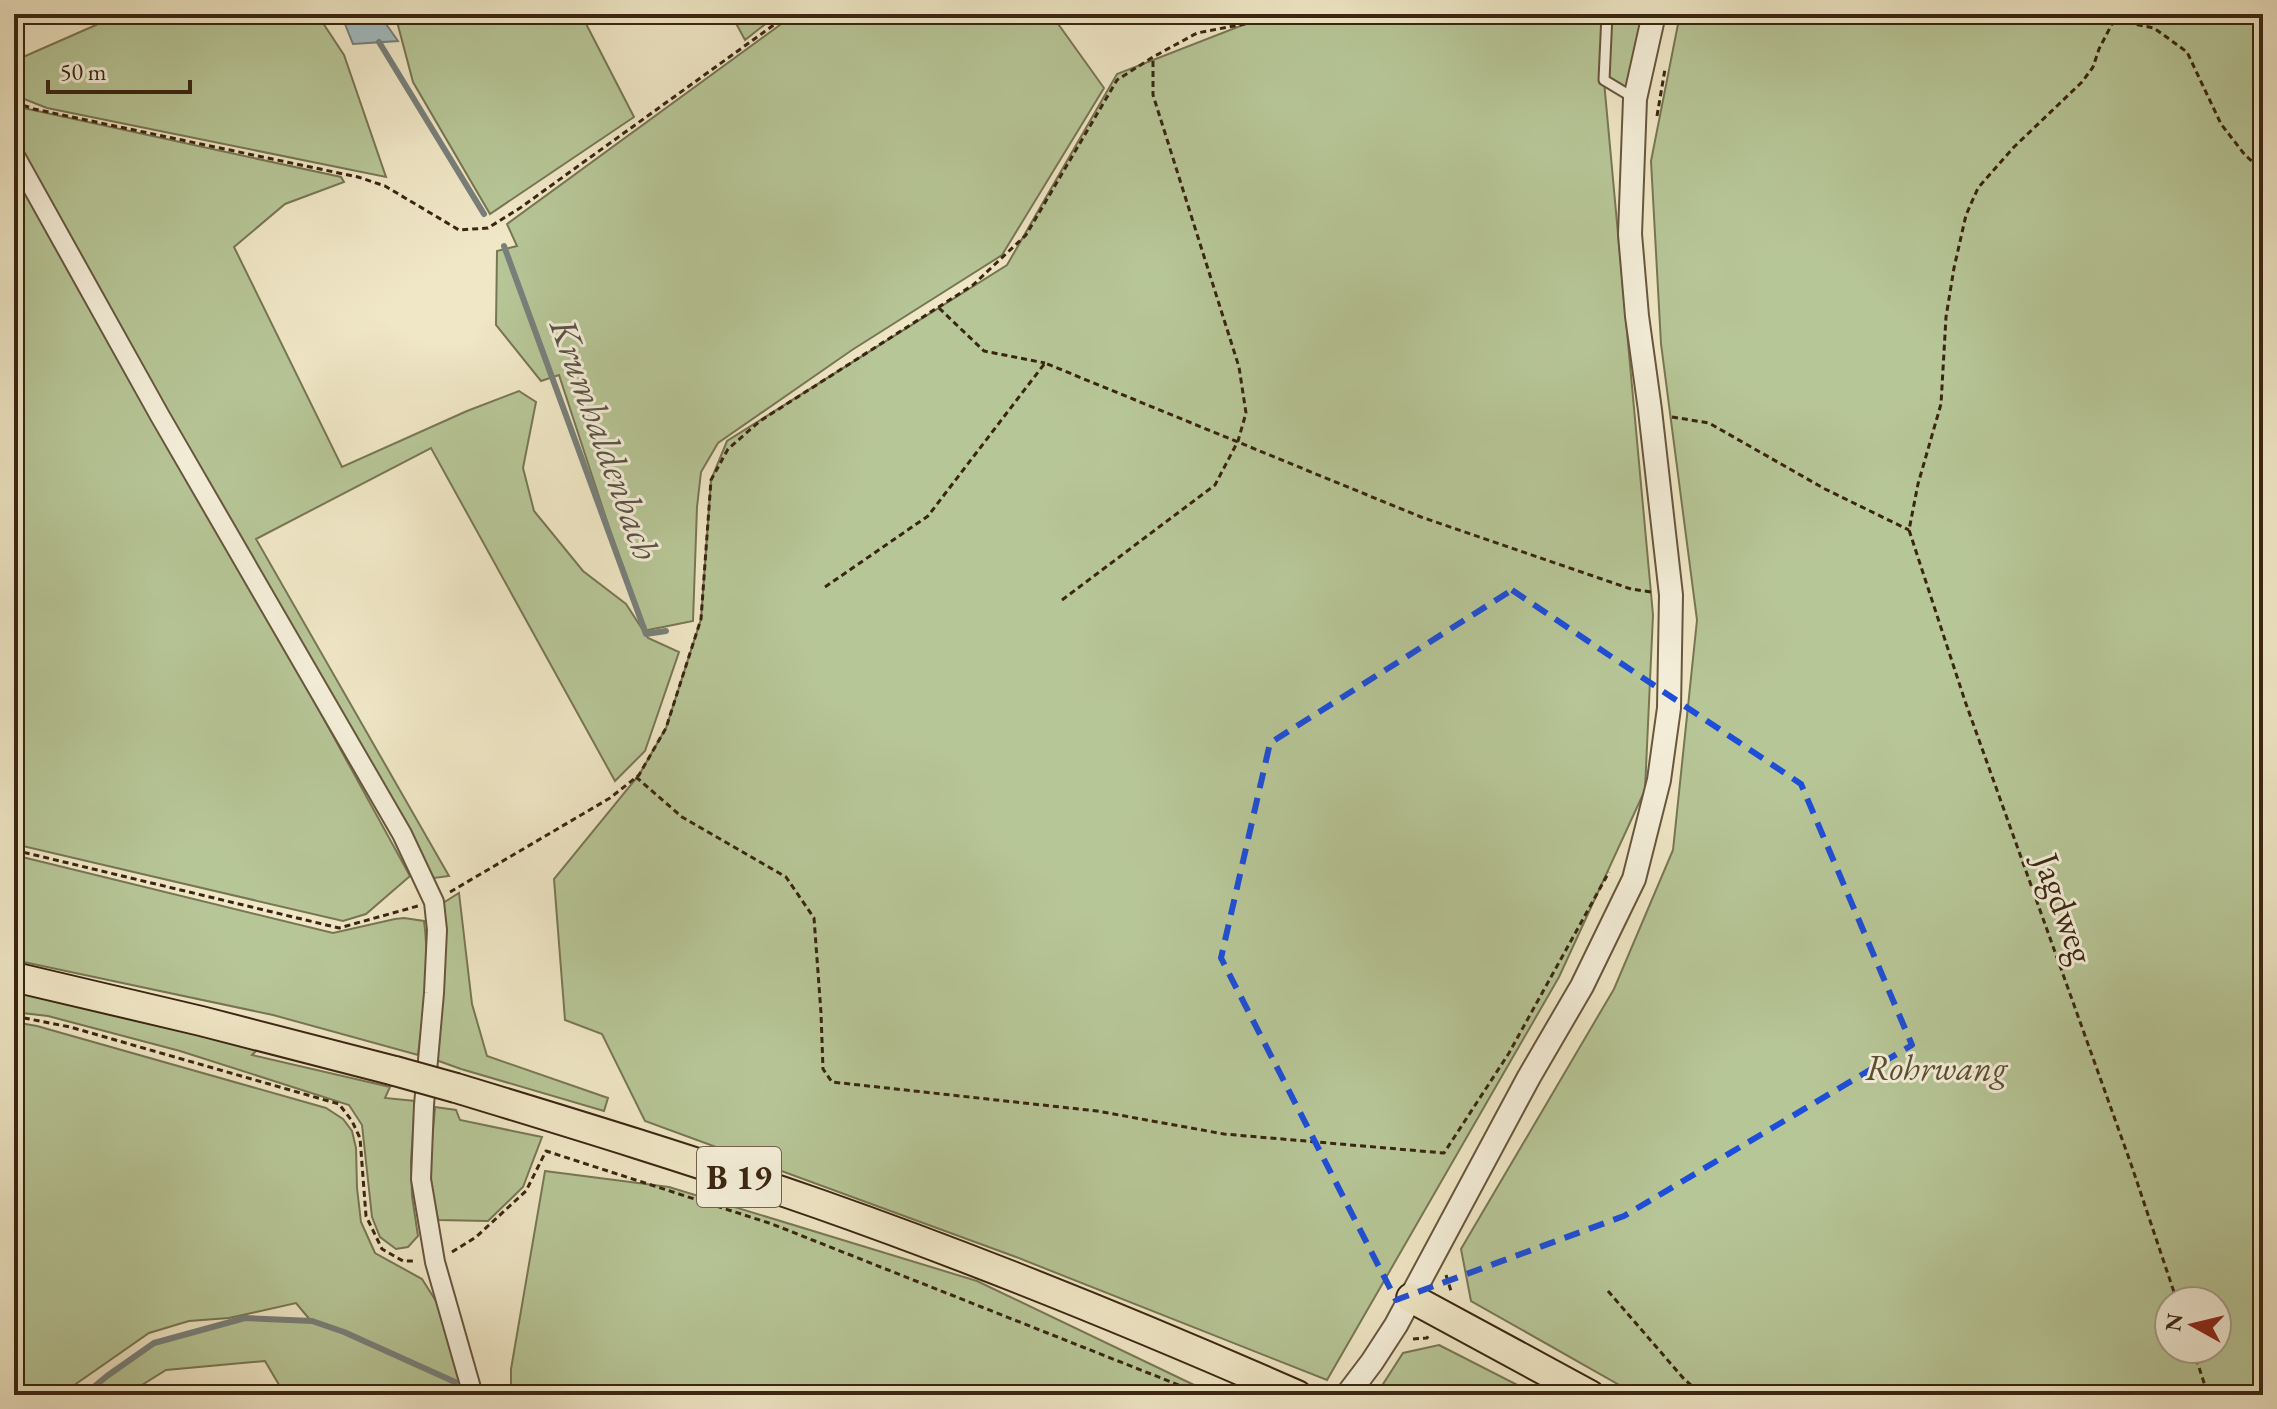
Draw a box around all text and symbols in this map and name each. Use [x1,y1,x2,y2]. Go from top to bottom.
scale bar [48,44,190,94]
text: 50 m [60,56,107,87]
water label: Krumhaldenbach [539,310,672,567]
street label: Jagdweg [2022,844,2106,970]
park label: Rohrwang [1865,1044,2008,1091]
road number: B 19 [697,1147,781,1207]
north arrow [2153,1285,2233,1365]
text: N [2158,1311,2189,1333]

